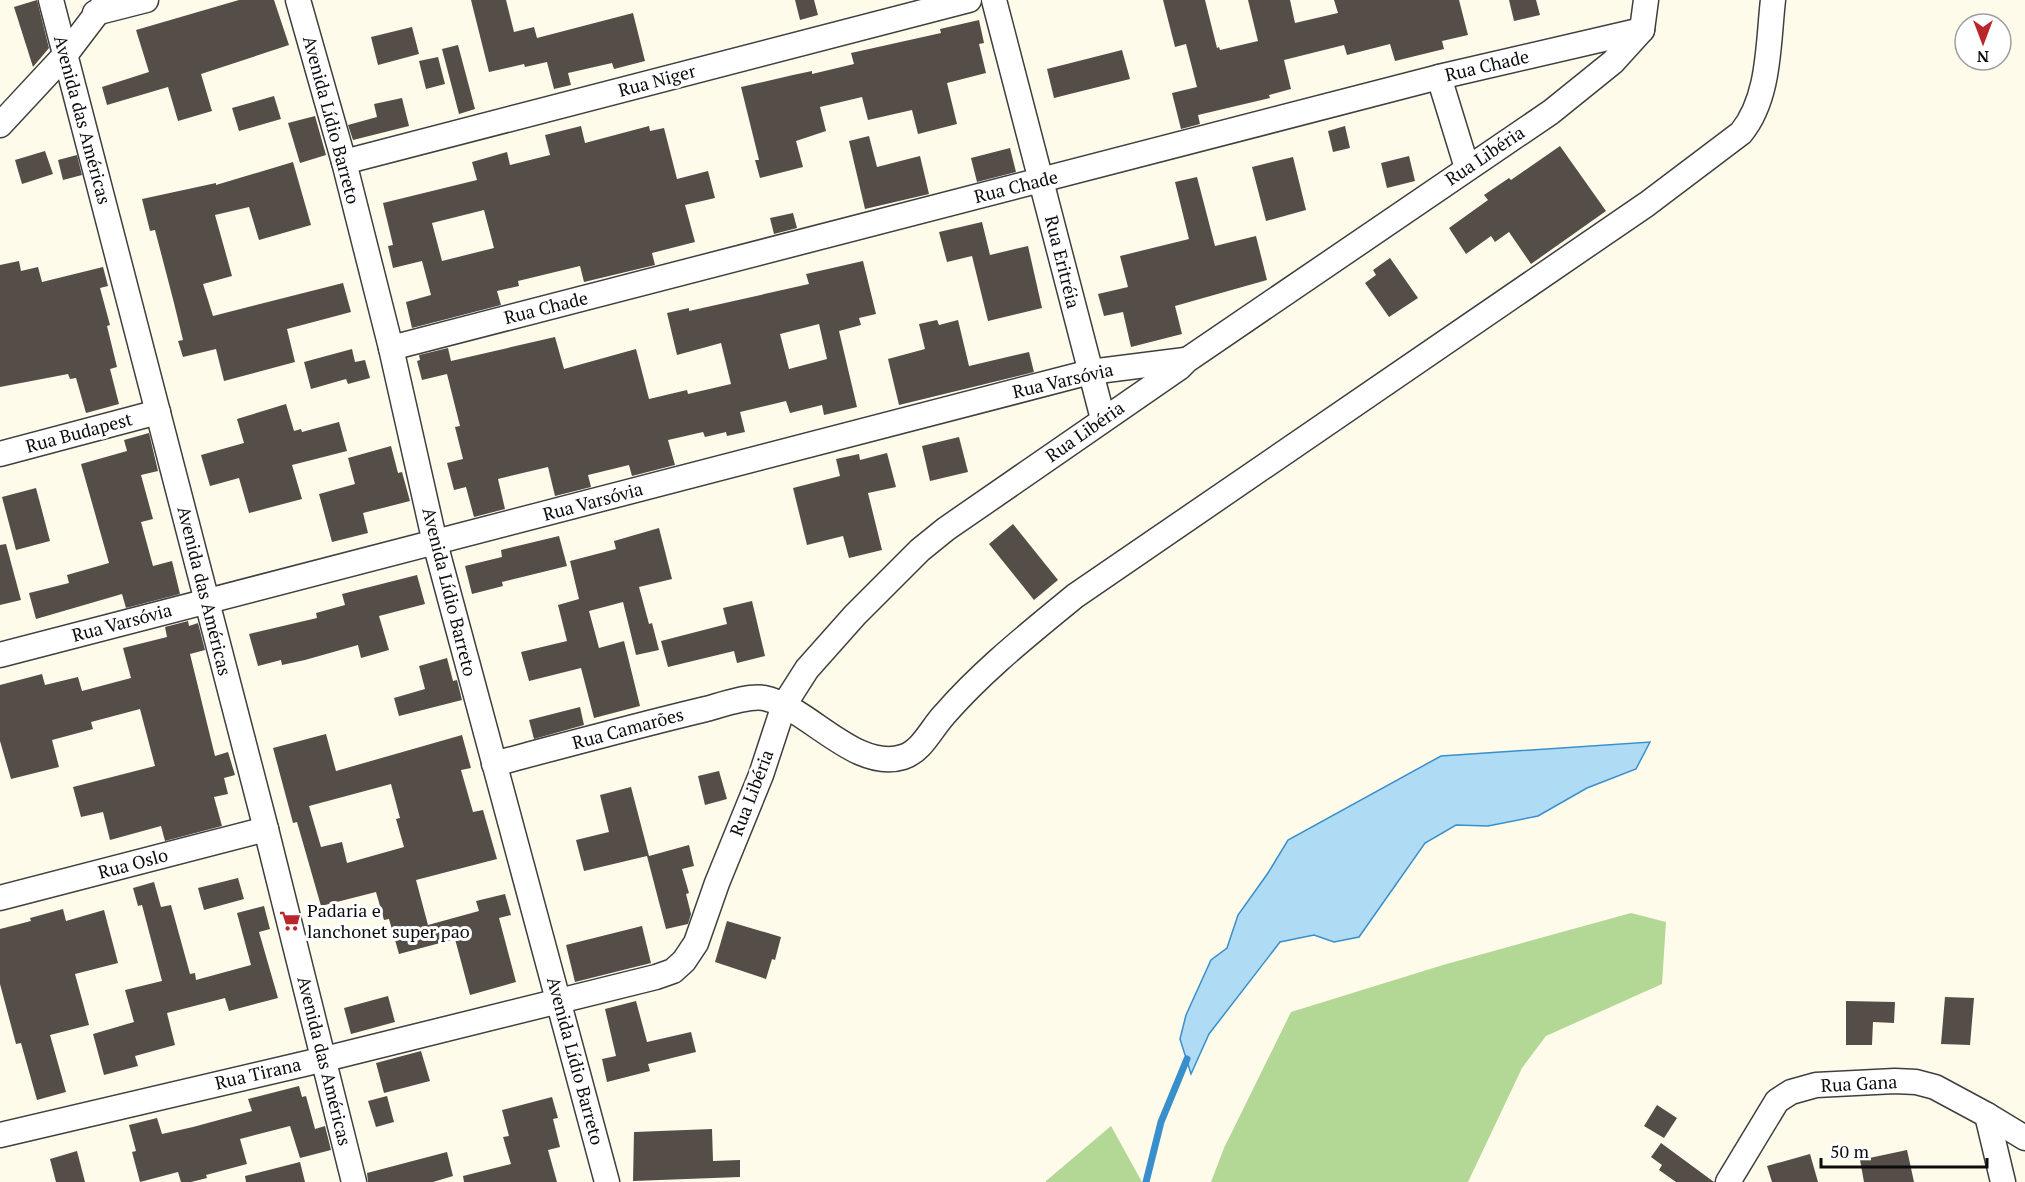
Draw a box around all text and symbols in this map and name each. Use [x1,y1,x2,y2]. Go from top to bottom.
north arrow [1953,12,2013,72]
street label: Avenida das Américas [49,33,117,207]
street label: Avenida Lídio Barreto [298,33,366,207]
street label: Rua Chade [1442,44,1531,86]
text: N [1977,46,1989,68]
street label: Rua Niger [615,58,698,102]
street label: Rua Libéria [1440,120,1529,191]
street label: Rua Chade [971,164,1060,208]
street label: Rua Eritréia [1040,213,1086,311]
street label: Rua Chade [501,285,590,329]
street label: Rua Varsóvia [1010,357,1115,403]
street label: Rua Libéria [1040,395,1129,467]
street label: Rua Budapest [23,406,135,458]
street label: Rua Varsóvia [540,476,645,526]
street label: Avenida das Américas [172,504,238,678]
street label: Avenida Lídio Barreto [417,505,483,679]
street label: Rua Varsóvia [69,597,174,647]
street label: Rua Camarões [569,702,686,754]
street label: Rua Libéria [724,746,779,839]
street label: Rua Oslo [95,842,171,884]
place label: Padaria e lanchonet super pao [307,898,470,943]
supermarket icon: Padaria e lanchonet super pao [278,909,302,933]
street label: Avenida das Américas [292,974,358,1148]
street label: Avenida Lídio Barreto [542,974,610,1148]
street label: Rua Tirana [212,1051,303,1095]
street label: Rua Gana [1820,1069,1898,1097]
scale bar [1821,1131,1988,1169]
text: 50 m [1830,1139,1870,1163]

